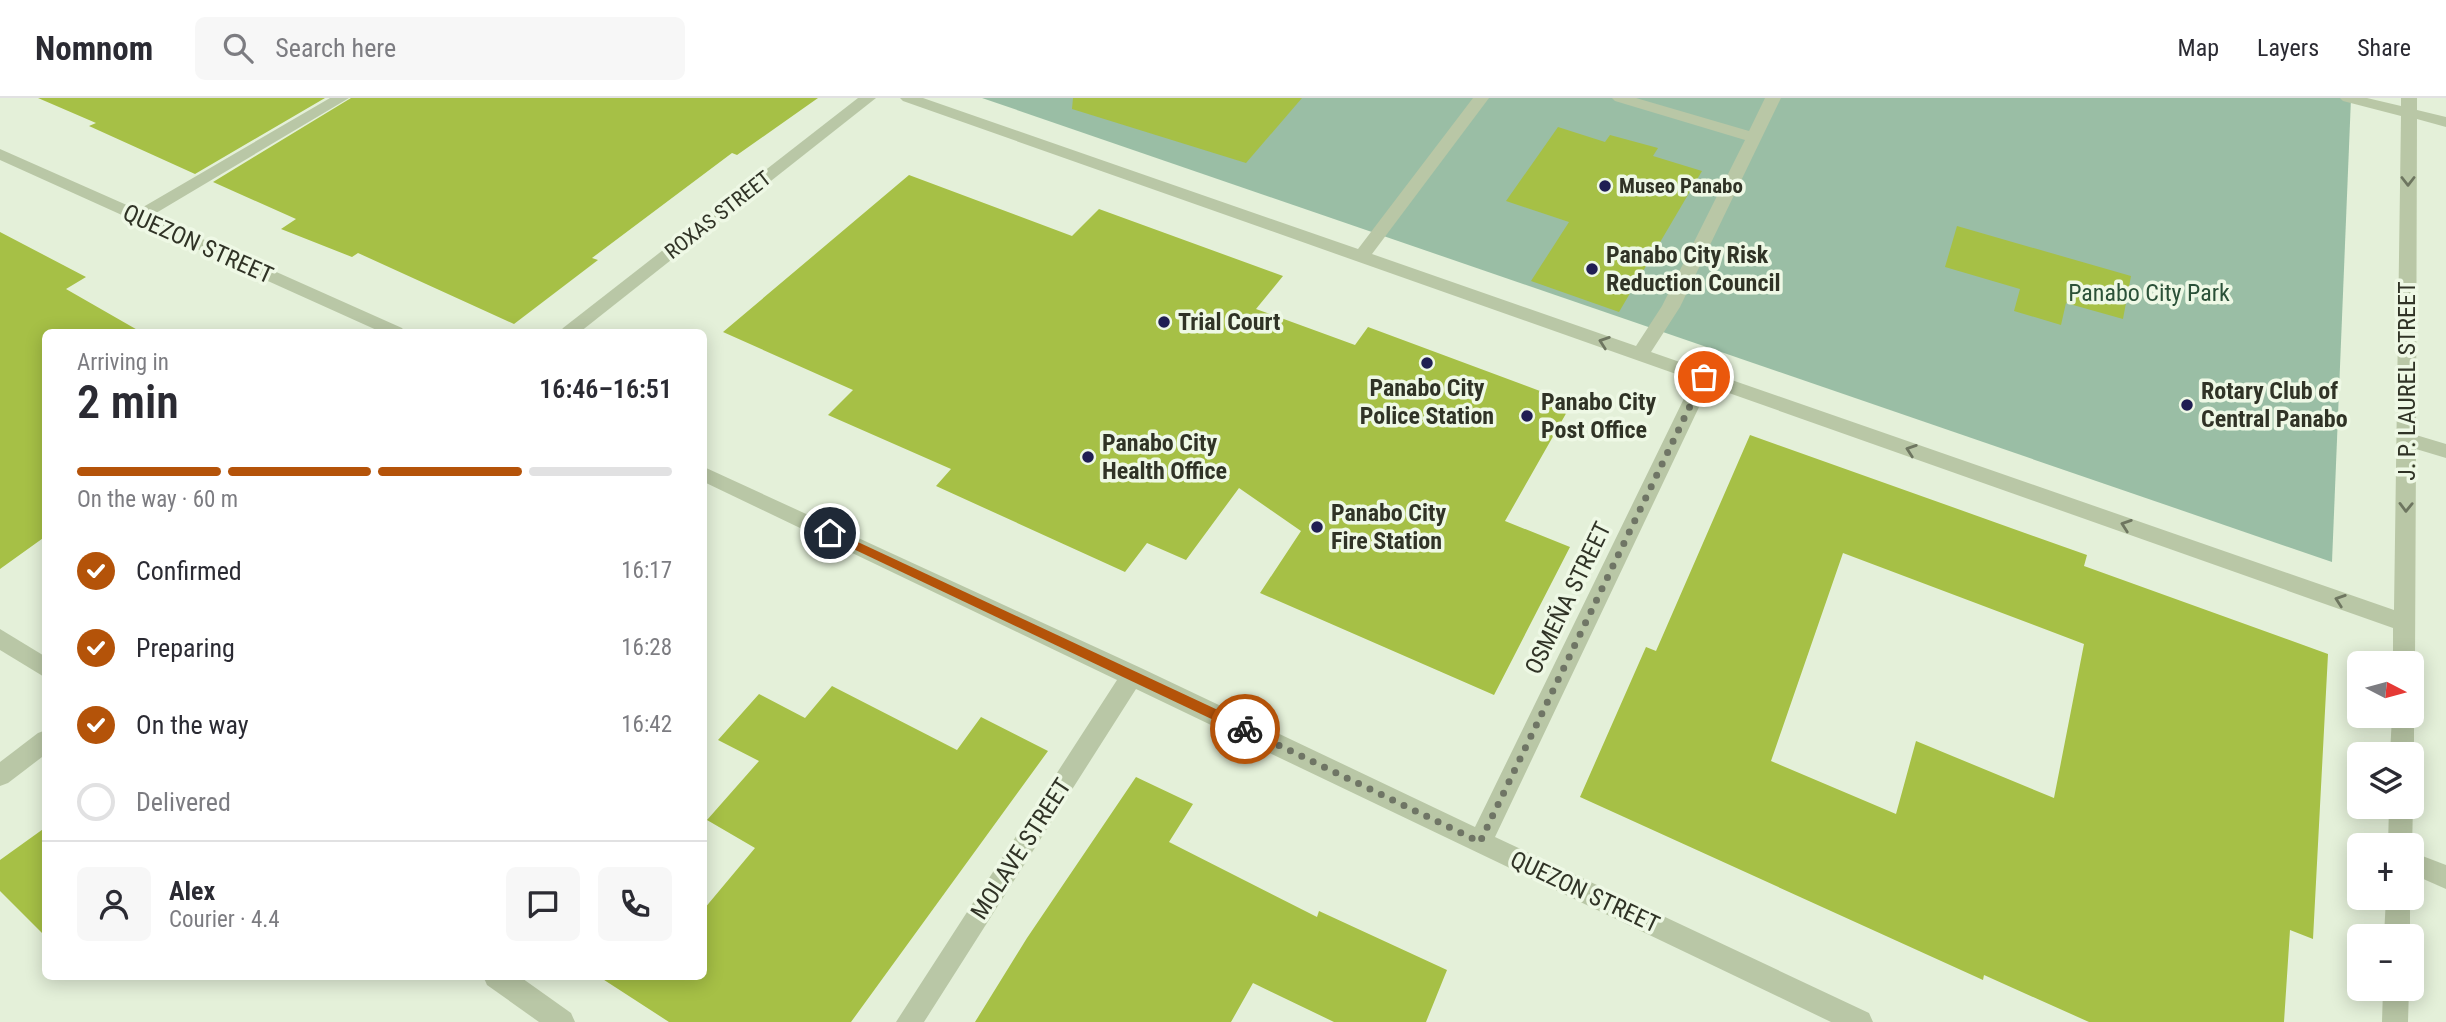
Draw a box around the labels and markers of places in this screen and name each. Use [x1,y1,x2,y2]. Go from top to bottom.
place label: Museo Panabo [1619,174,1743,198]
marker: Museo Panabo [1597,178,1613,194]
place label: Panabo City Risk Reduction Council [1606,241,1781,297]
marker: Panabo City Risk Reduction Council [1584,261,1600,277]
place label: Trial Court [1178,308,1280,336]
marker: Trial Court [1156,314,1172,330]
pin [1674,347,1734,407]
marker: Panabo City Police Station [1419,355,1435,371]
place label: Panabo City Police Station [1360,374,1494,430]
place label: Rotary Club of Central Panabo [2201,377,2348,433]
place label: Panabo City Post Office [1541,388,1656,444]
marker: Rotary Club of Central Panabo [2179,397,2195,413]
marker: Panabo City Post Office [1519,408,1535,424]
place label: Panabo City Health Office [1102,429,1227,485]
marker: Panabo City Health Office [1080,449,1096,465]
place label: Panabo City Fire Station [1331,499,1446,555]
pin [800,503,860,563]
marker: Panabo City Fire Station [1309,519,1325,535]

